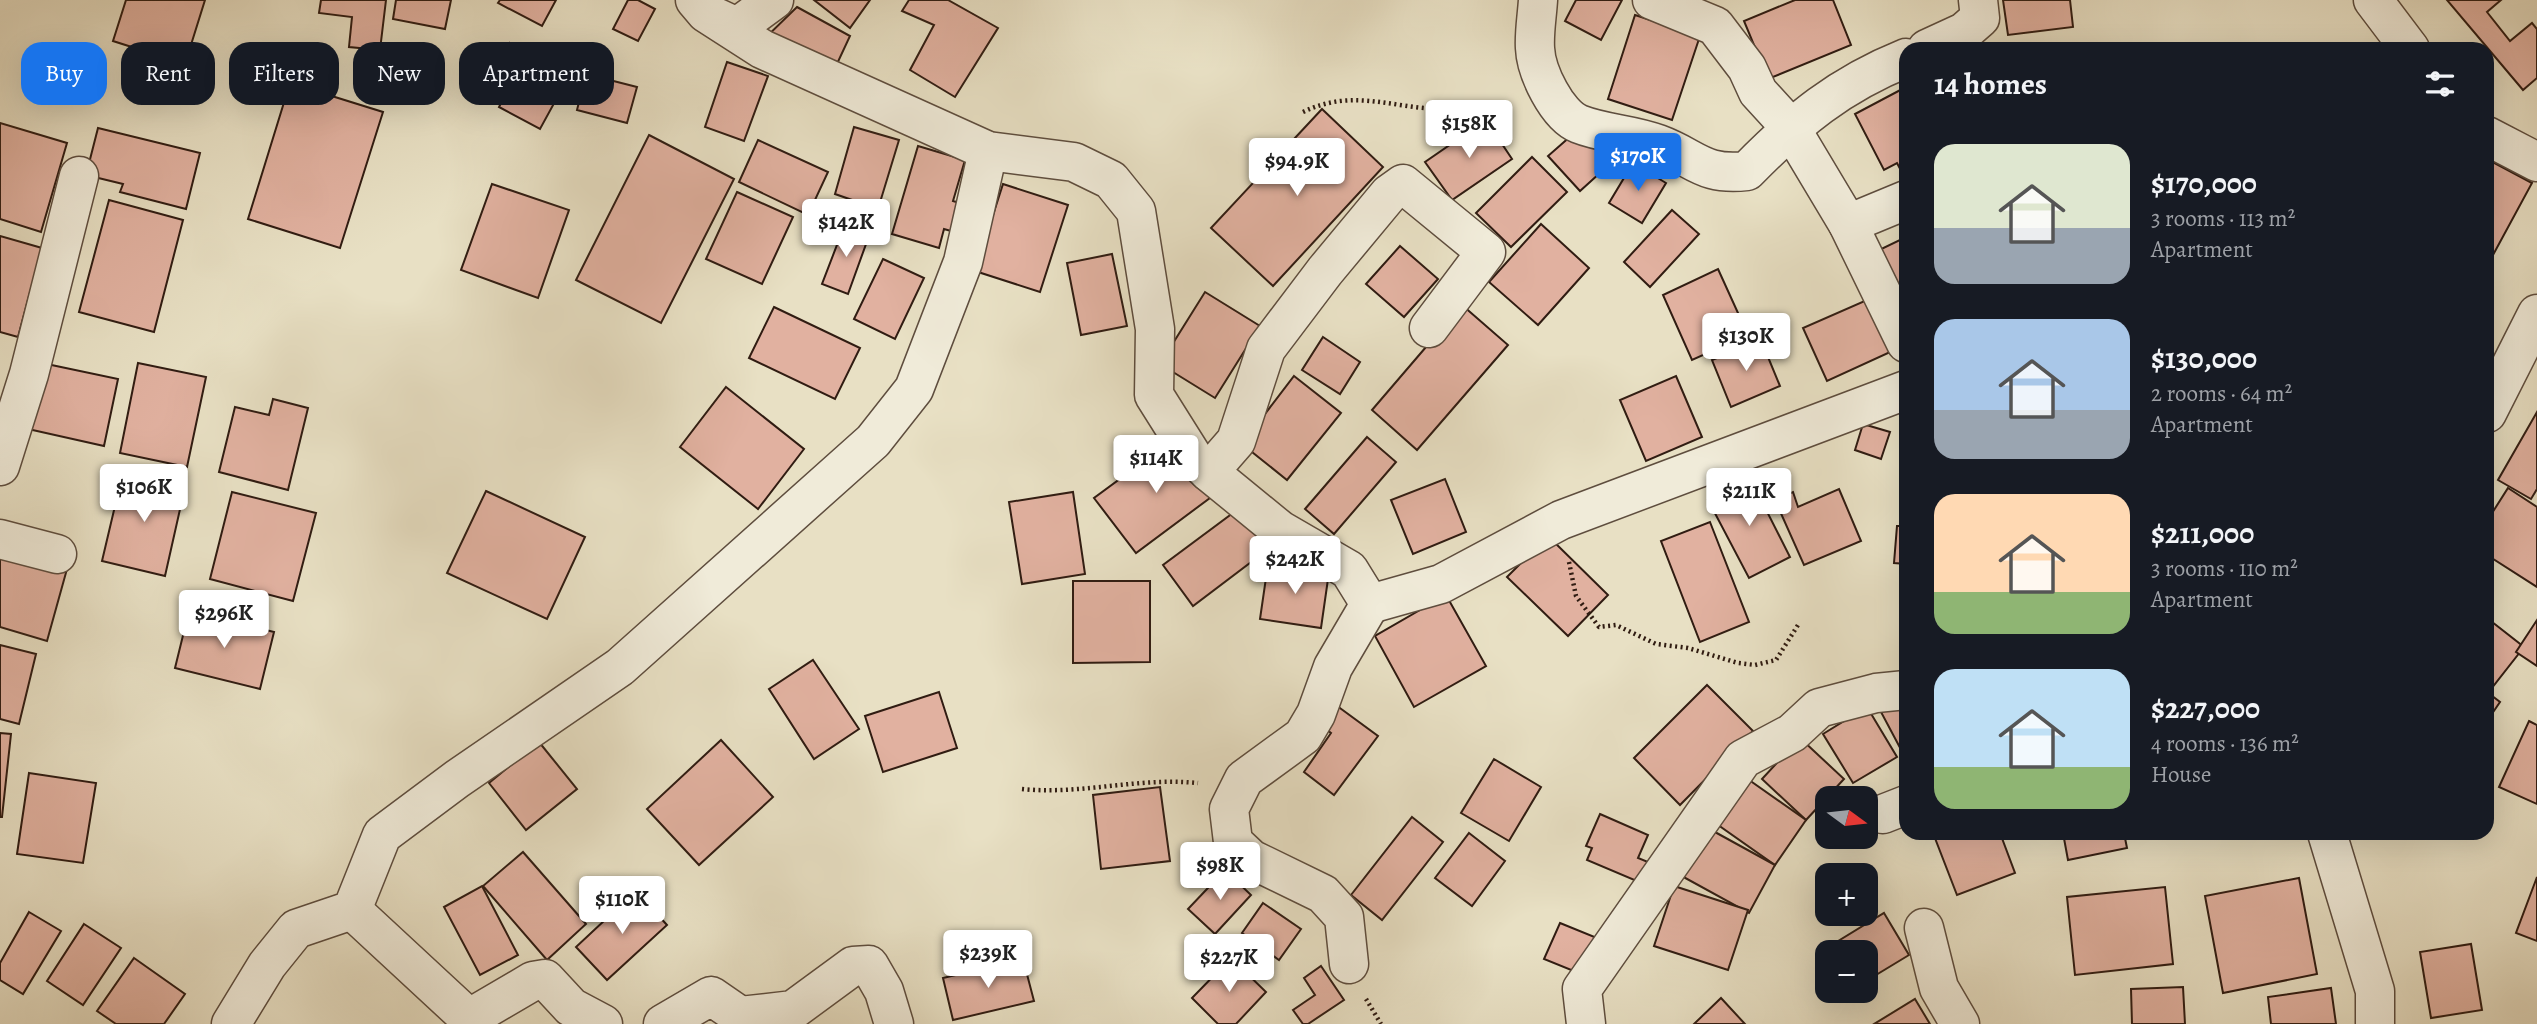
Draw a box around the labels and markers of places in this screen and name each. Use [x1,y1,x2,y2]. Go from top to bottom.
pin: $158K [1420,100,1518,160]
pin: $170K [1589,134,1687,193]
pin: $94.9K [1240,138,1354,198]
pin: $142K [797,200,895,259]
pin: $130K [1697,314,1795,373]
pin: $114K [1107,435,1205,495]
pin: $106K [95,464,193,524]
pin: $211K [1700,468,1798,528]
pin: $242K [1246,536,1344,596]
pin: $296K [175,590,273,650]
pin: $98K [1179,842,1261,902]
pin: $110K [573,876,671,936]
pin: $239K [939,930,1037,990]
pin: $227K [1180,934,1278,994]

